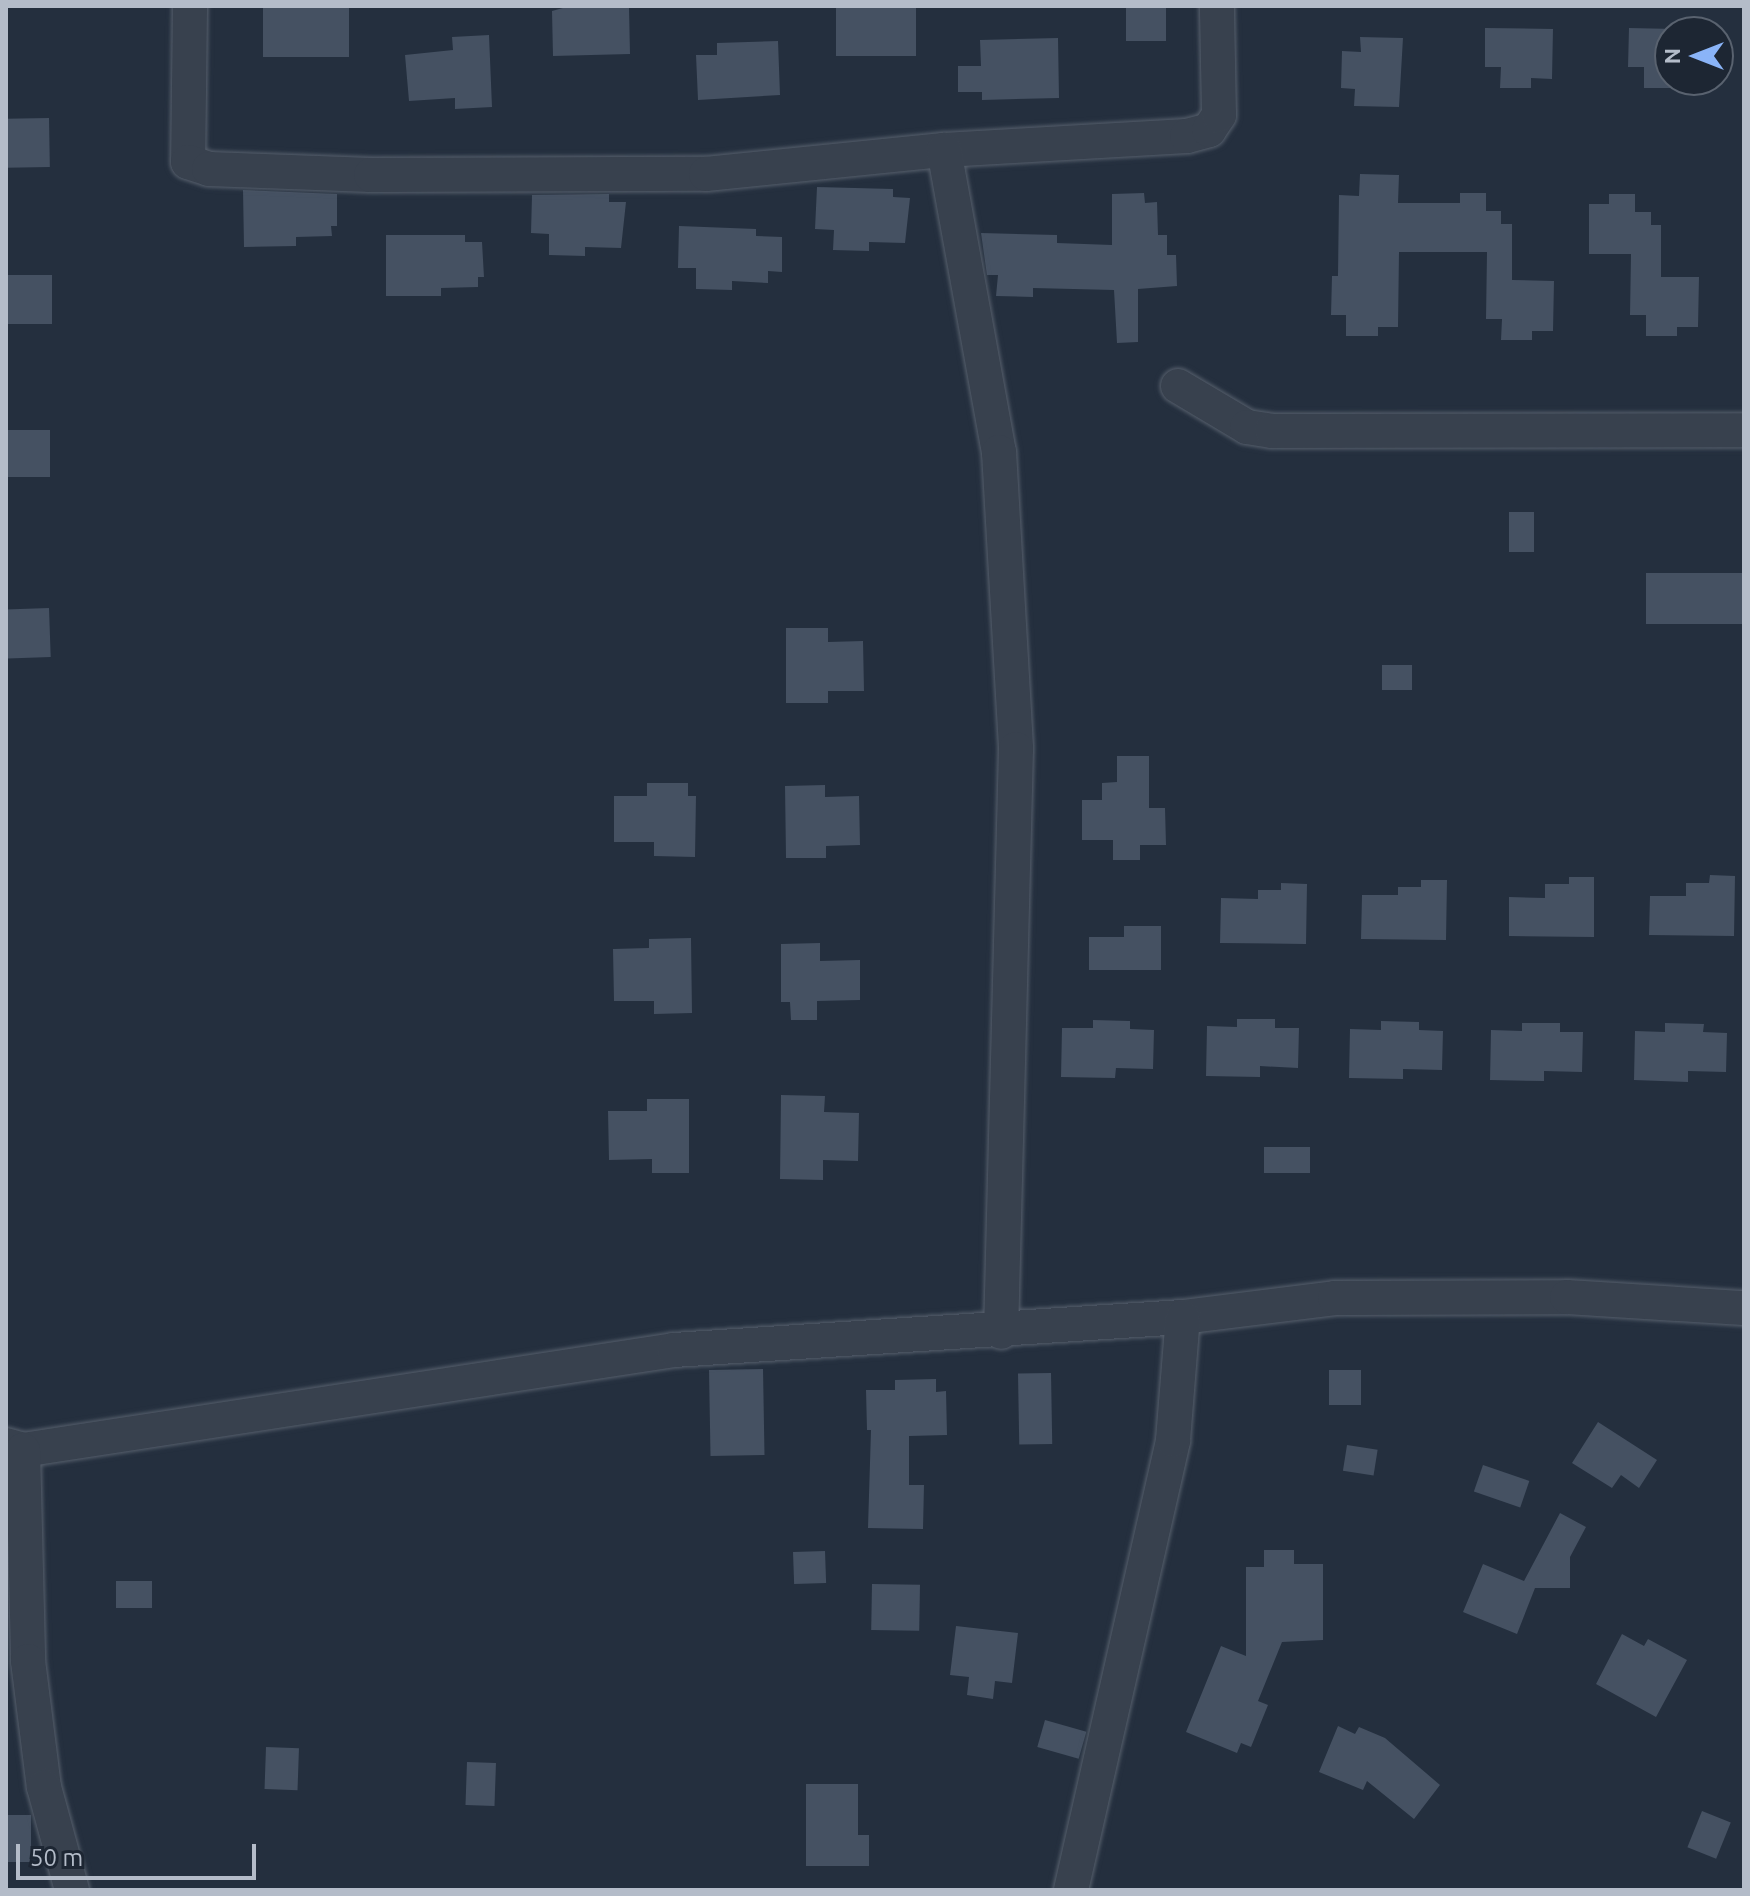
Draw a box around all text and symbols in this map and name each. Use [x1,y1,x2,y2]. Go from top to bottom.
north arrow [1654,16,1734,96]
text: N [1659,48,1684,64]
scale bar [20,1828,260,1878]
text: 50 m [30,1844,83,1871]

